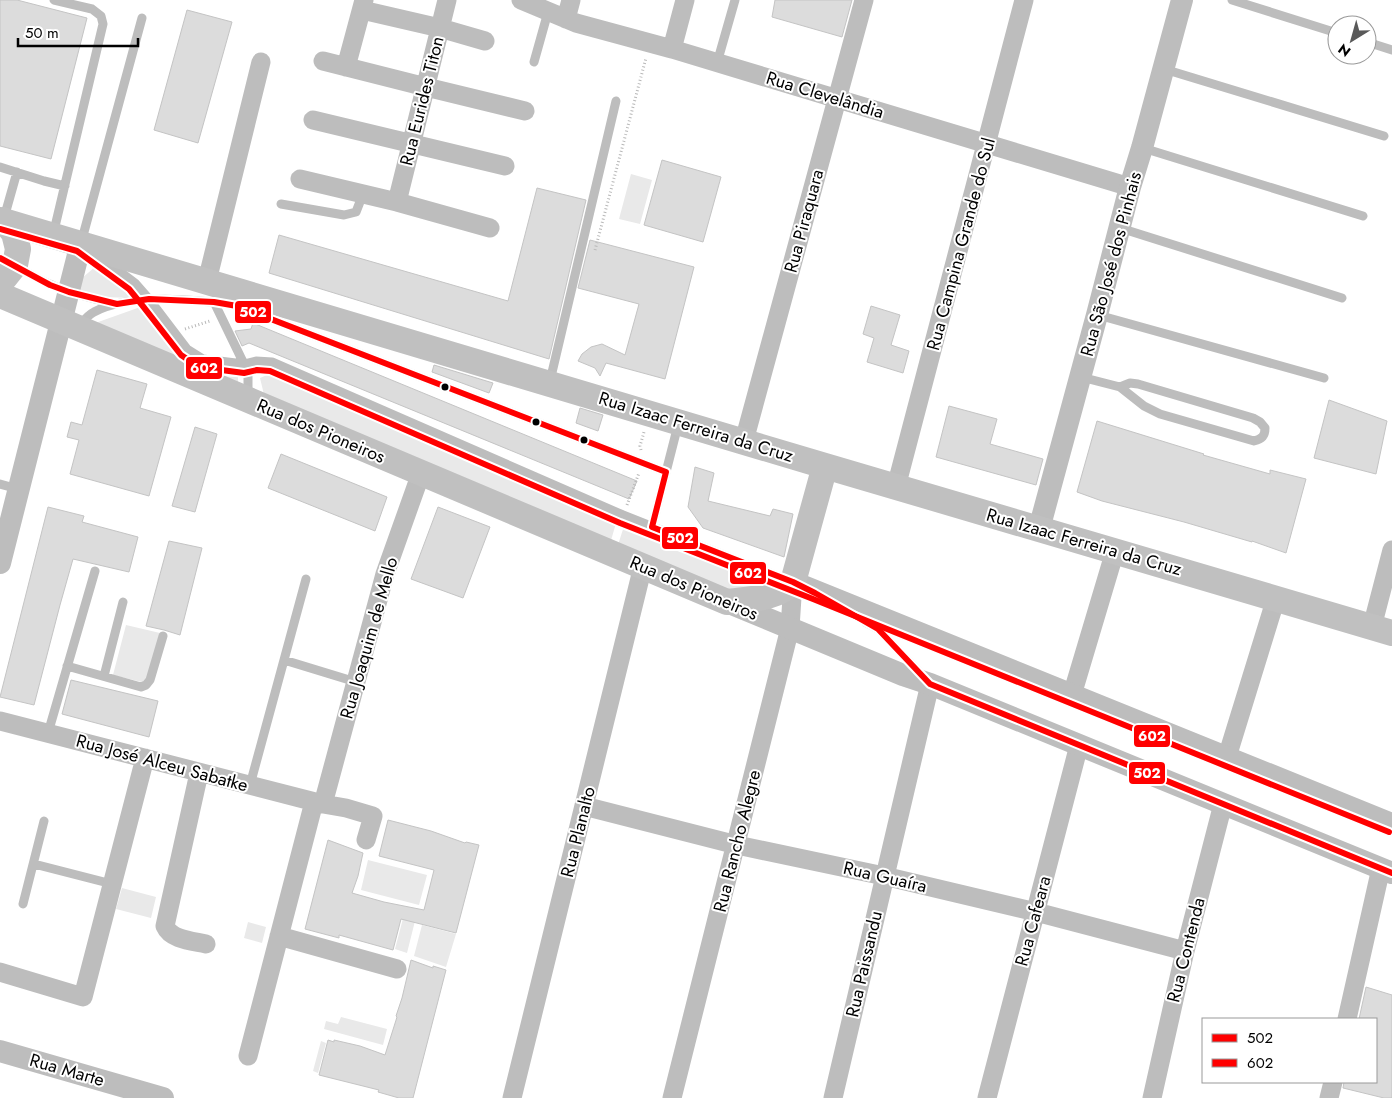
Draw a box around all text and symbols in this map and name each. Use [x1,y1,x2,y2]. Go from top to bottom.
scale bar [18,15,138,47]
north arrow [1327,15,1377,65]
text: 50 m [25,22,59,44]
street label: Rua Eurides Titon [393,34,451,168]
text: N [1334,39,1355,62]
street label: Rua Clevelândia [763,65,887,125]
street label: Rua Campina Grande do Sul [920,135,1002,353]
street label: Rua Piraquara [778,166,830,276]
street label: Rua São José dos Pinhais [1074,169,1148,359]
line badge: 502 [234,300,272,324]
text: 502 [239,302,267,322]
line badge: 602 [185,356,223,380]
text: 602 [190,358,218,378]
unlabelled marker [440,382,450,392]
street label: Rua Izaac Ferreira da Cruz [596,385,797,469]
street label: Rua dos Pioneiros [253,392,389,470]
unlabelled marker [531,417,541,427]
unlabelled marker [579,435,589,445]
street label: Rua Izaac Ferreira da Cruz [983,502,1185,583]
line badge: 502 [661,526,699,550]
text: 502 [666,528,694,548]
street label: Rua dos Pioneiros [626,549,762,627]
street label: Rua Joaquim de Mello [333,554,405,722]
line badge: 602 [729,561,767,585]
text: 602 [734,563,762,583]
line badge: 602 [1133,724,1171,748]
text: 602 [1138,726,1166,746]
street label: Rua José Alceu Sabatke [73,728,251,798]
line badge: 502 [1128,761,1166,785]
text: 502 [1133,763,1161,783]
street label: Rua Rancho Alegre [707,767,767,915]
street label: Rua Planalto [554,784,602,880]
street label: Rua Guaíra [841,855,929,899]
street label: Rua Cafeara [1008,873,1058,969]
street label: Rua Contenda [1160,895,1212,1005]
street label: Rua Paissandu [839,908,889,1020]
legend [1202,1018,1377,1083]
text: 502 [1247,1027,1273,1049]
street label: Rua Marte [27,1047,107,1093]
text: 602 [1247,1052,1273,1074]

